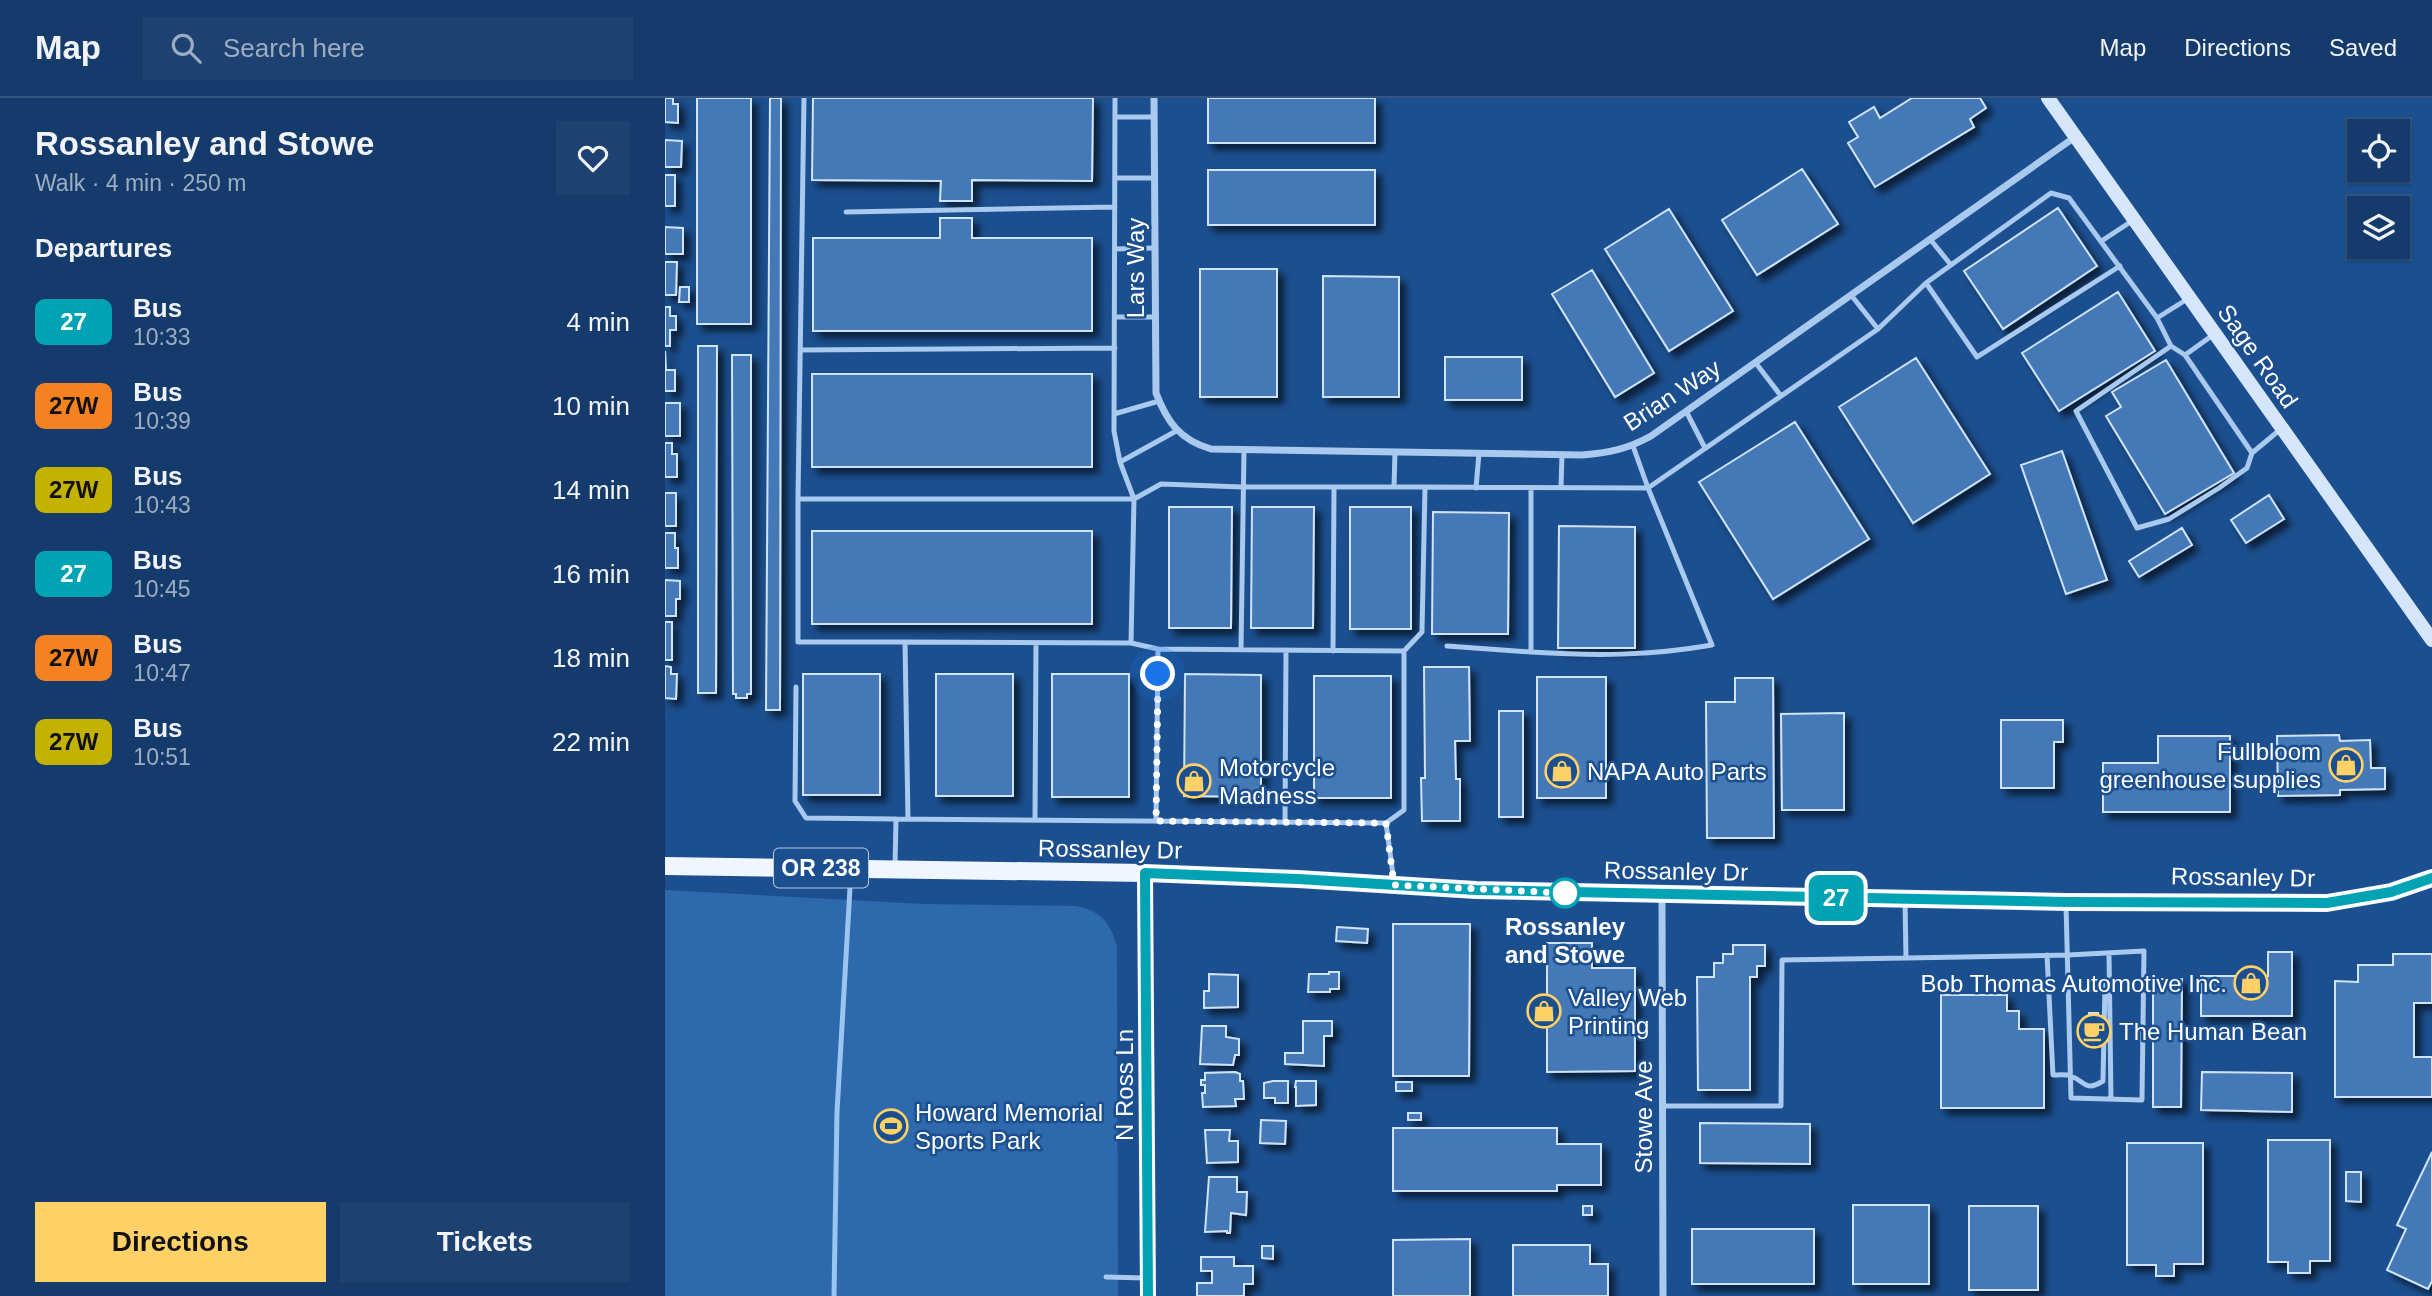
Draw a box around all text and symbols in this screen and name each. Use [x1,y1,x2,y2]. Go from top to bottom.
search box [143,17,633,80]
text: Map [35,29,101,66]
icon: search [167,29,205,67]
text: Search here [223,33,365,63]
text: Map [2100,34,2146,61]
text: Directions [2184,34,2291,61]
text: Saved [2329,34,2397,61]
map controls [2347,119,2410,259]
button: locate [2347,119,2410,182]
button: heart [556,121,630,195]
text: Rossanley and Stowe [35,125,374,162]
text: Walk · 4 min · 250 m [35,170,246,196]
button: layers [2347,196,2410,259]
street label: Lars Way [1122,218,1149,318]
text: Departures [35,233,172,263]
text: Bus [133,293,182,323]
street label: Sage Road [2212,299,2304,413]
text: 4 min [566,307,630,337]
text: 27 [60,308,87,335]
text: 10:33 [133,324,191,350]
street label: Brian Way [1619,354,1725,436]
text: Bus [133,377,182,407]
text: 10 min [552,391,630,421]
text: 27W [49,392,98,419]
text: 10:39 [133,408,191,434]
text: Bus [133,461,182,491]
text: 14 min [552,475,630,505]
text: 27W [49,476,98,503]
text: 10:43 [133,492,191,518]
text: Bus [133,545,182,575]
text: 16 min [552,559,630,589]
text: 27 [60,560,87,587]
text: 10:45 [133,576,191,602]
text: Bus [133,629,182,659]
text: 18 min [552,643,630,673]
text: 27W [49,644,98,671]
your location [1140,656,1175,691]
text: 10:47 [133,660,191,686]
text: Bus [133,713,182,743]
text: 22 min [552,727,630,757]
text: 27W [49,728,98,755]
place label: Fullbloom greenhouse supplies [2100,738,2321,793]
text: 10:51 [133,744,191,770]
shop icon: Fullbloom greenhouse supplies [2327,746,2365,784]
shop icon: NAPA Auto Parts [1543,752,1581,790]
place label: Motorcycle Madness [1219,754,1335,809]
place label: NAPA Auto Parts [1587,758,1767,785]
shop icon: Motorcycle Madness [1175,762,1213,800]
street label: Rossanley Dr [1038,834,1182,864]
road number: OR 238 [774,848,868,888]
street label: Rossanley Dr [1604,856,1748,886]
street label: Rossanley Dr [2171,862,2315,892]
line badge: 27 [1805,875,1867,921]
marker: Rossanley and Stowe [1550,878,1580,908]
text: 27 [1823,884,1849,911]
place label: Rossanley and Stowe [1505,913,1626,968]
shop icon: Bob Thomas Automotive Inc. [2232,964,2270,1002]
place label: Bob Thomas Automotive Inc. [1921,970,2227,997]
place label: Valley Web Printing [1568,984,1687,1039]
shop icon: Valley Web Printing [1525,992,1563,1030]
cafe icon: The Human Bean [2075,1012,2113,1050]
place label: The Human Bean [2119,1018,2307,1045]
street label: N Ross Ln [1111,1029,1138,1141]
street label: Stowe Ave [1630,1061,1657,1173]
place label: Howard Memorial Sports Park [915,1099,1103,1154]
sports icon: Howard Memorial Sports Park [872,1107,910,1145]
button: Directions [35,1202,326,1282]
button: Tickets [340,1202,630,1282]

